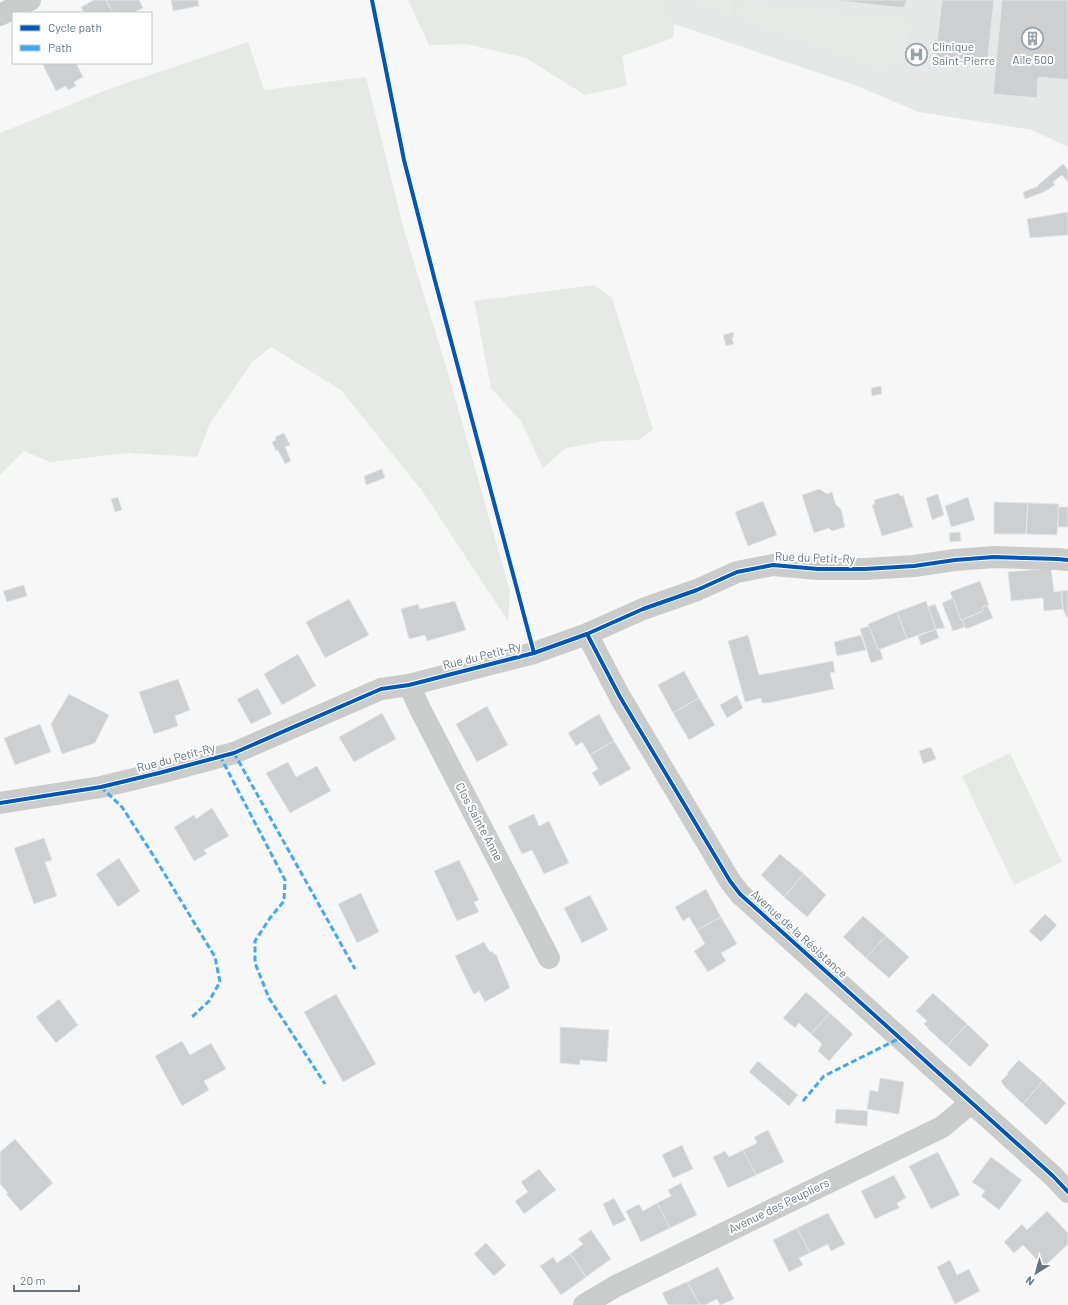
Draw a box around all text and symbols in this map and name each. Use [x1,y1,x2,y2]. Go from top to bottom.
legend [12,12,152,64]
text: Cycle path [48,20,102,34]
building icon: Aile 500 [1020,26,1046,52]
place label: Clinique Saint-Pierre [932,39,995,67]
text: Path [48,40,72,54]
hospital icon: Clinique Saint-Pierre [903,41,929,67]
place label: Aile 500 [1012,52,1054,66]
street label: Rue du Petit-Ry [775,549,856,565]
street label: Rue du Petit-Ry [441,638,523,672]
street label: Rue du Petit-Ry [135,740,217,774]
street label: Clos Sainte Anne [453,780,506,863]
street label: Avenue de la Résistance [749,886,851,980]
street label: Avenue des Peupliers [726,1175,831,1236]
north arrow [1016,1253,1056,1293]
scale bar [14,1267,79,1293]
text: 20 m [20,1273,46,1287]
text: N [1023,1274,1037,1289]

